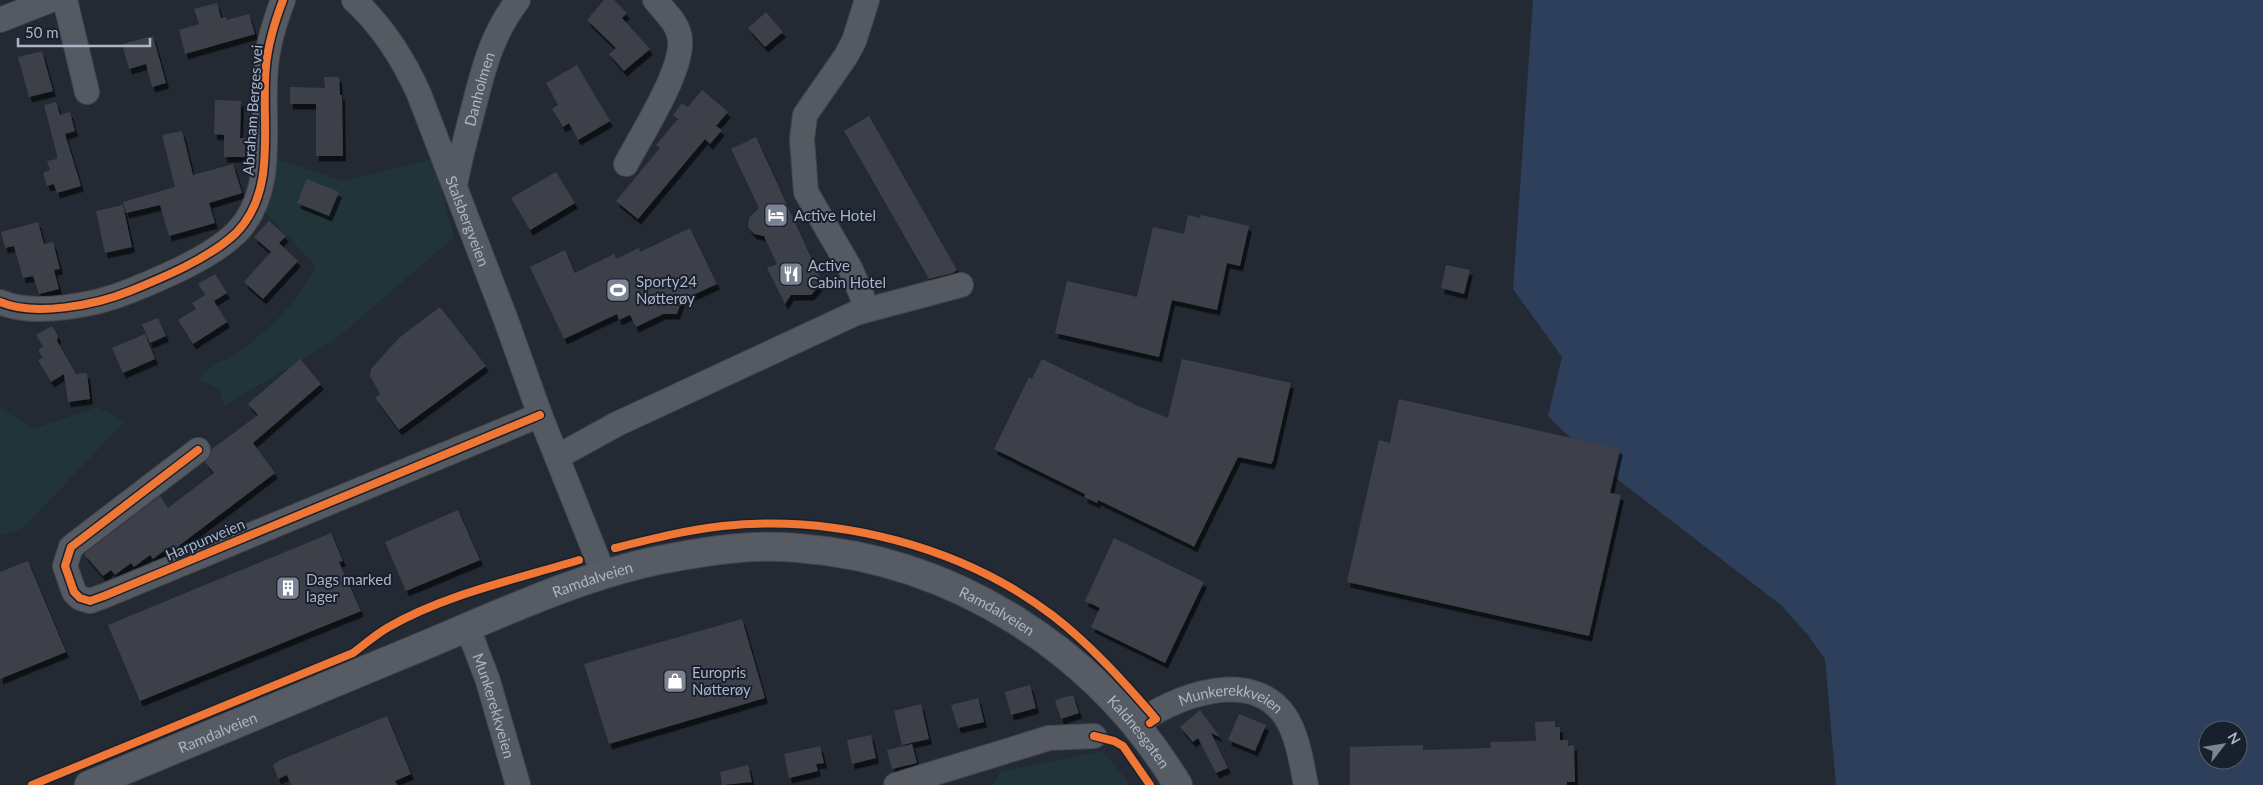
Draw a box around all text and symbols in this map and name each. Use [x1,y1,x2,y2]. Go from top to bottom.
scale bar [18,15,150,47]
text: 50 m [25,23,59,41]
street label: Abraham Berges vei [238,44,266,176]
street label: Danholmen [460,49,498,128]
street label: Stalsbergveien [442,173,493,269]
hotel icon: Active Hotel [763,202,789,228]
place label: Active Hotel [794,206,876,224]
place label: Active Cabin Hotel [808,256,886,291]
restaurant icon: Active Cabin Hotel [778,261,804,287]
place label: Sporty24 Nøtterøy [636,272,697,307]
sports icon: Sporty24 Nøtterøy [605,277,631,303]
street label: Harpunveien [163,514,247,564]
street label: Ramdalveien [549,558,635,601]
place label: Dags marked lager [306,570,392,605]
building icon: Dags marked lager [275,575,301,601]
street label: Ramdalveien [957,582,1038,639]
street label: Munkerekkveien [469,650,519,760]
place label: Europris Nøtterøy [692,663,751,698]
shop icon: Europris Nøtterøy [662,668,688,694]
street label: Munkerekkveien [1176,681,1287,717]
street label: Kaldnesgaten [1104,691,1174,772]
street label: Ramdalveien [175,708,260,756]
north arrow [2198,720,2248,770]
text: N [2225,729,2245,747]

